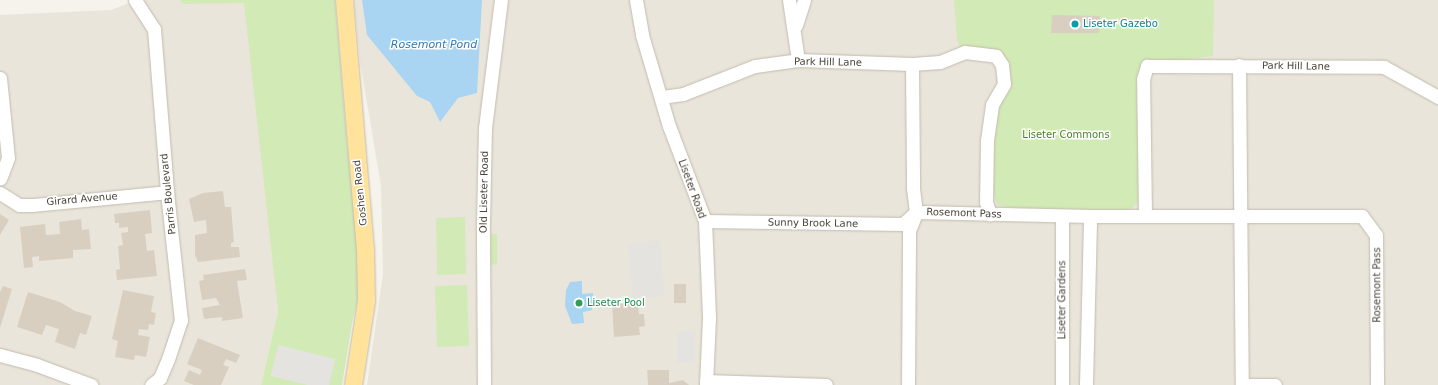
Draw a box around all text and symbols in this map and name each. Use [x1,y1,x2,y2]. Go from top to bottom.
place label: Liseter Gazebo [1083,18,1158,30]
marker: Liseter Gazebo [1070,19,1080,29]
water label: Rosemont Pond [391,38,477,52]
street label: Park Hill Lane [794,55,862,69]
street label: Park Hill Lane [1262,59,1330,73]
park label: Liseter Commons [1022,129,1110,141]
street label: Old Liseter Road [477,151,491,233]
street label: Parris Boulevard [158,153,178,235]
street label: Liseter Road [676,158,708,220]
street label: Goshen Road [351,159,369,227]
street label: Girard Avenue [46,190,118,208]
street label: Rosemont Pass [926,206,1002,220]
street label: Sunny Brook Lane [768,216,858,230]
street label: Rosemont Pass [1371,247,1383,323]
street label: Liseter Gardens [1056,261,1068,339]
place label: Liseter Pool [587,297,645,309]
marker: Liseter Pool [574,298,584,308]

